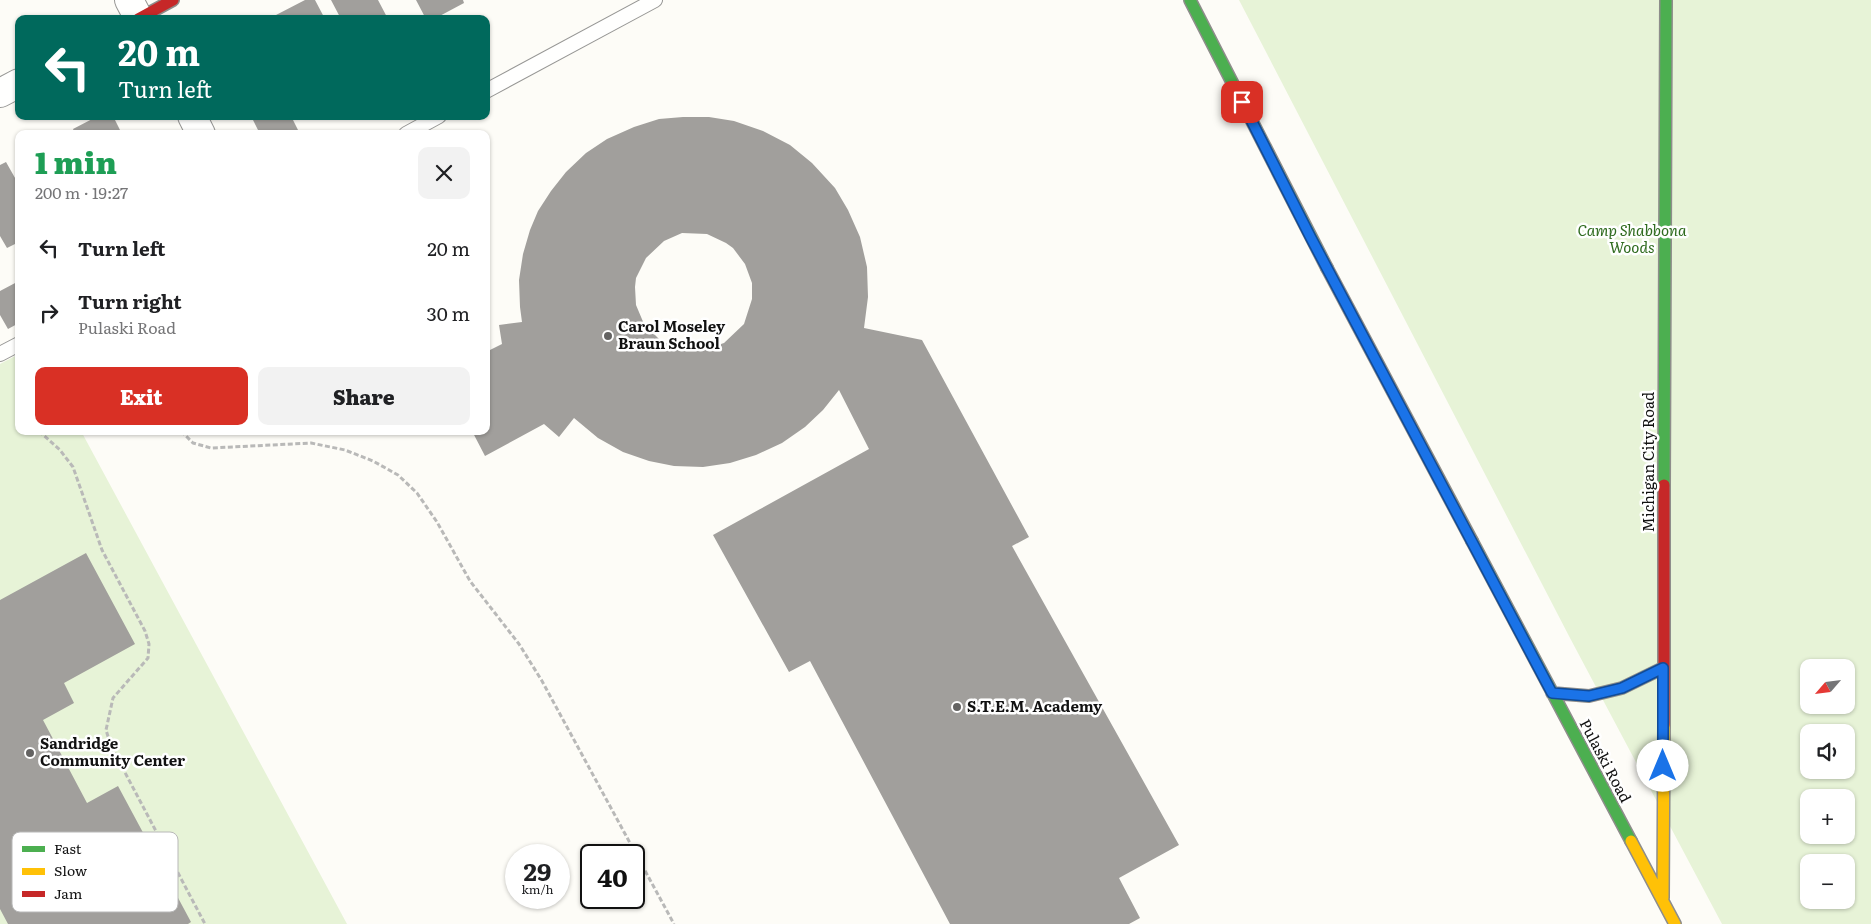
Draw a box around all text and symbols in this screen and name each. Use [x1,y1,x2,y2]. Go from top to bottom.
text: 20 m [118,25,200,77]
icon: left [35,35,100,100]
text: Turn left [118,72,212,105]
pin [1221,81,1263,123]
icon: arrive [1228,88,1256,116]
text: 1 min [35,139,117,183]
button: close [418,147,470,199]
text: 200 m · 19:27 [35,180,128,204]
park label: Camp Shabbona Woods [1577,218,1687,258]
icon: left [35,234,63,262]
text: Turn left [78,234,165,262]
text: 20 m [427,234,470,262]
text: Turn right [78,287,182,315]
icon: right [35,299,63,327]
text: 30 m [426,299,470,327]
place label: Carol Moseley Braun School [618,314,726,354]
text: Pulaski Road [78,315,176,339]
marker: Carol Moseley Braun School [602,330,614,342]
button: Exit [35,367,248,425]
button: Share [258,367,470,425]
street label: Michigan City Road [1636,392,1659,532]
north arrow [1800,659,1855,714]
map controls [1800,659,1855,909]
place label: S.T.E.M. Academy [967,694,1103,717]
marker: S.T.E.M. Academy [951,701,963,713]
street label: Pulaski Road [1575,714,1638,806]
button: sound [1800,724,1855,779]
place label: Sandridge Community Center [40,731,185,771]
position arrow [1636,739,1688,791]
marker: Sandridge Community Center [24,747,36,759]
button: + [1800,789,1855,844]
legend [12,832,178,912]
text: Fast [54,838,82,858]
speed limit sign: 40 [580,844,645,909]
text: 29 [524,852,551,889]
button: − [1800,854,1855,909]
text: Slow [54,860,87,880]
text: km/h [522,880,553,898]
text: Jam [54,883,83,903]

